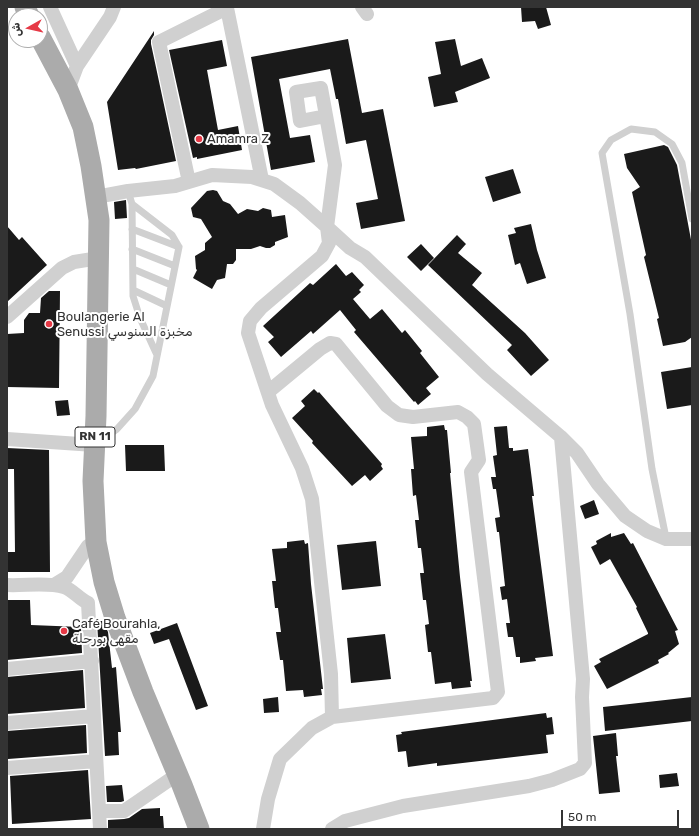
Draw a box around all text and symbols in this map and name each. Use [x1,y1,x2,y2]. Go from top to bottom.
north arrow [8,8,48,48]
text: ش [9,22,24,37]
place label: Amamra Z [207,131,269,147]
marker: Amamra Z [194,134,204,144]
place label: Boulangerie Al Senussi مخبزة السنوسي [57,309,192,340]
marker: Boulangerie Al Senussi مخبزة السنوسي [44,319,54,329]
road number: RN 11 [75,427,115,447]
place label: Café Bourahla, مقهى بورحلة [72,616,161,647]
marker: Café Bourahla, مقهى بورحلة [59,626,69,636]
scale bar [563,802,681,828]
text: 50 m [568,810,596,824]

